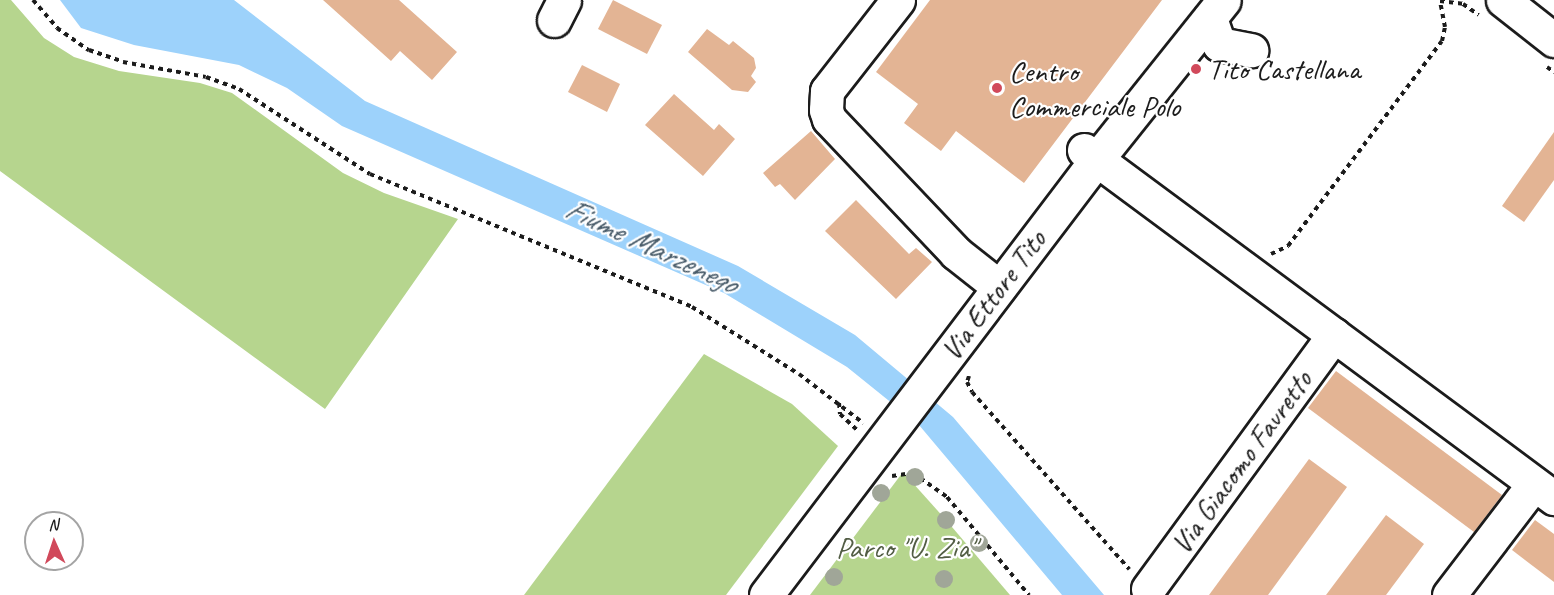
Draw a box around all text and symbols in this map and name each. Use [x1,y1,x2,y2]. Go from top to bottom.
place label: Tito Castellana [1208,51,1361,87]
place label: Centro Commerciale Polo [1009,53,1180,124]
marker: Tito Castellana [1189,62,1203,76]
marker: Centro Commerciale Polo [990,81,1004,95]
water label: Fiume Marzenego [559,189,743,303]
street label: Via Ettore Tito [932,223,1054,367]
street label: Via Giacomo Favretto [1163,364,1319,560]
north arrow [24,511,84,571]
text: N [48,515,59,535]
park label: Parco "U. Zia" [836,529,976,565]

